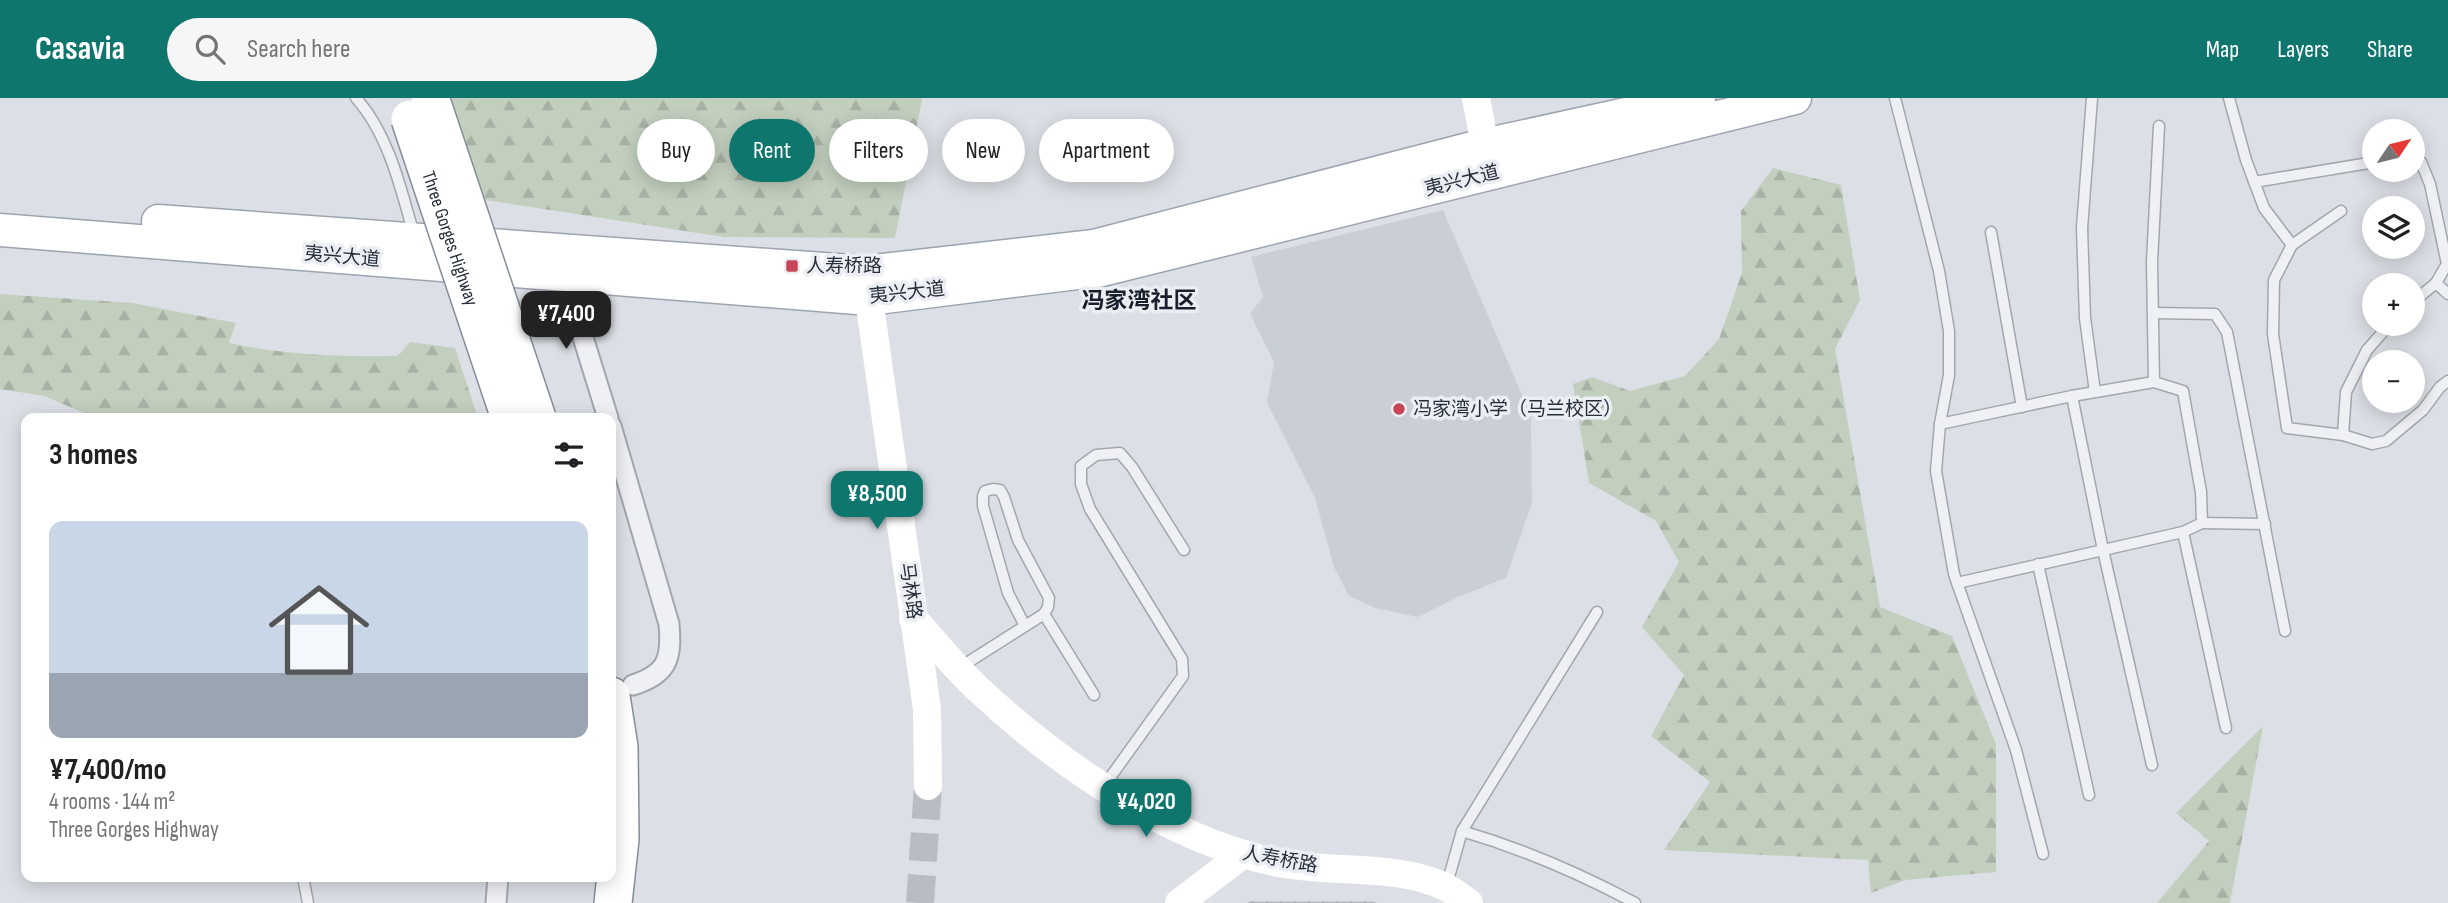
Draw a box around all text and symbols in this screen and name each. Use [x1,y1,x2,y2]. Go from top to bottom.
search box [167,18,657,81]
text: Casavia [35,29,125,69]
icon: search [191,30,229,68]
text: Search here [247,34,350,65]
text: Map [2206,35,2239,64]
text: Layers [2277,35,2329,64]
text: Share [2367,35,2413,64]
chip: Buy [637,119,715,182]
chip: Rent [729,119,815,182]
chip: Filters [829,119,928,182]
chip: New [942,119,1025,182]
chip: Apartment [1039,119,1174,182]
north arrow [2362,119,2426,182]
map controls [2362,119,2425,413]
street label: 夷兴大道 [1422,161,1502,201]
street label: Three Gorges Highway [417,168,483,309]
button: layers [2362,196,2425,259]
street label: 夷兴大道 [303,242,381,272]
place label: 人寿桥路 [806,255,882,278]
marker: 人寿桥路 [784,258,800,274]
button: + [2362,273,2425,336]
street label: 夷兴大道 [868,278,946,308]
district label: 冯家湾社区 [1082,287,1197,315]
pin: ¥7,400 [509,292,623,351]
text: ¥7,400 [537,300,595,328]
button: − [2362,350,2425,413]
place label: 冯家湾小学（马兰校区） [1413,398,1622,421]
marker: 冯家湾小学（马兰校区） [1391,401,1407,417]
icon: filters [550,436,588,474]
text: 3 homes [49,437,138,473]
pin: ¥8,500 [820,472,934,531]
text: ¥8,500 [847,480,907,508]
street label: 马林路 [895,561,925,621]
icon: home [256,567,382,693]
text: ¥7,400/mo [49,752,167,788]
pin: ¥4,020 [1089,780,1203,839]
text: 4 rooms · 144 m² [49,788,175,816]
text: ¥4,020 [1116,788,1176,816]
text: Three Gorges Highway [49,816,219,844]
street label: 人寿桥路 [1241,842,1319,878]

